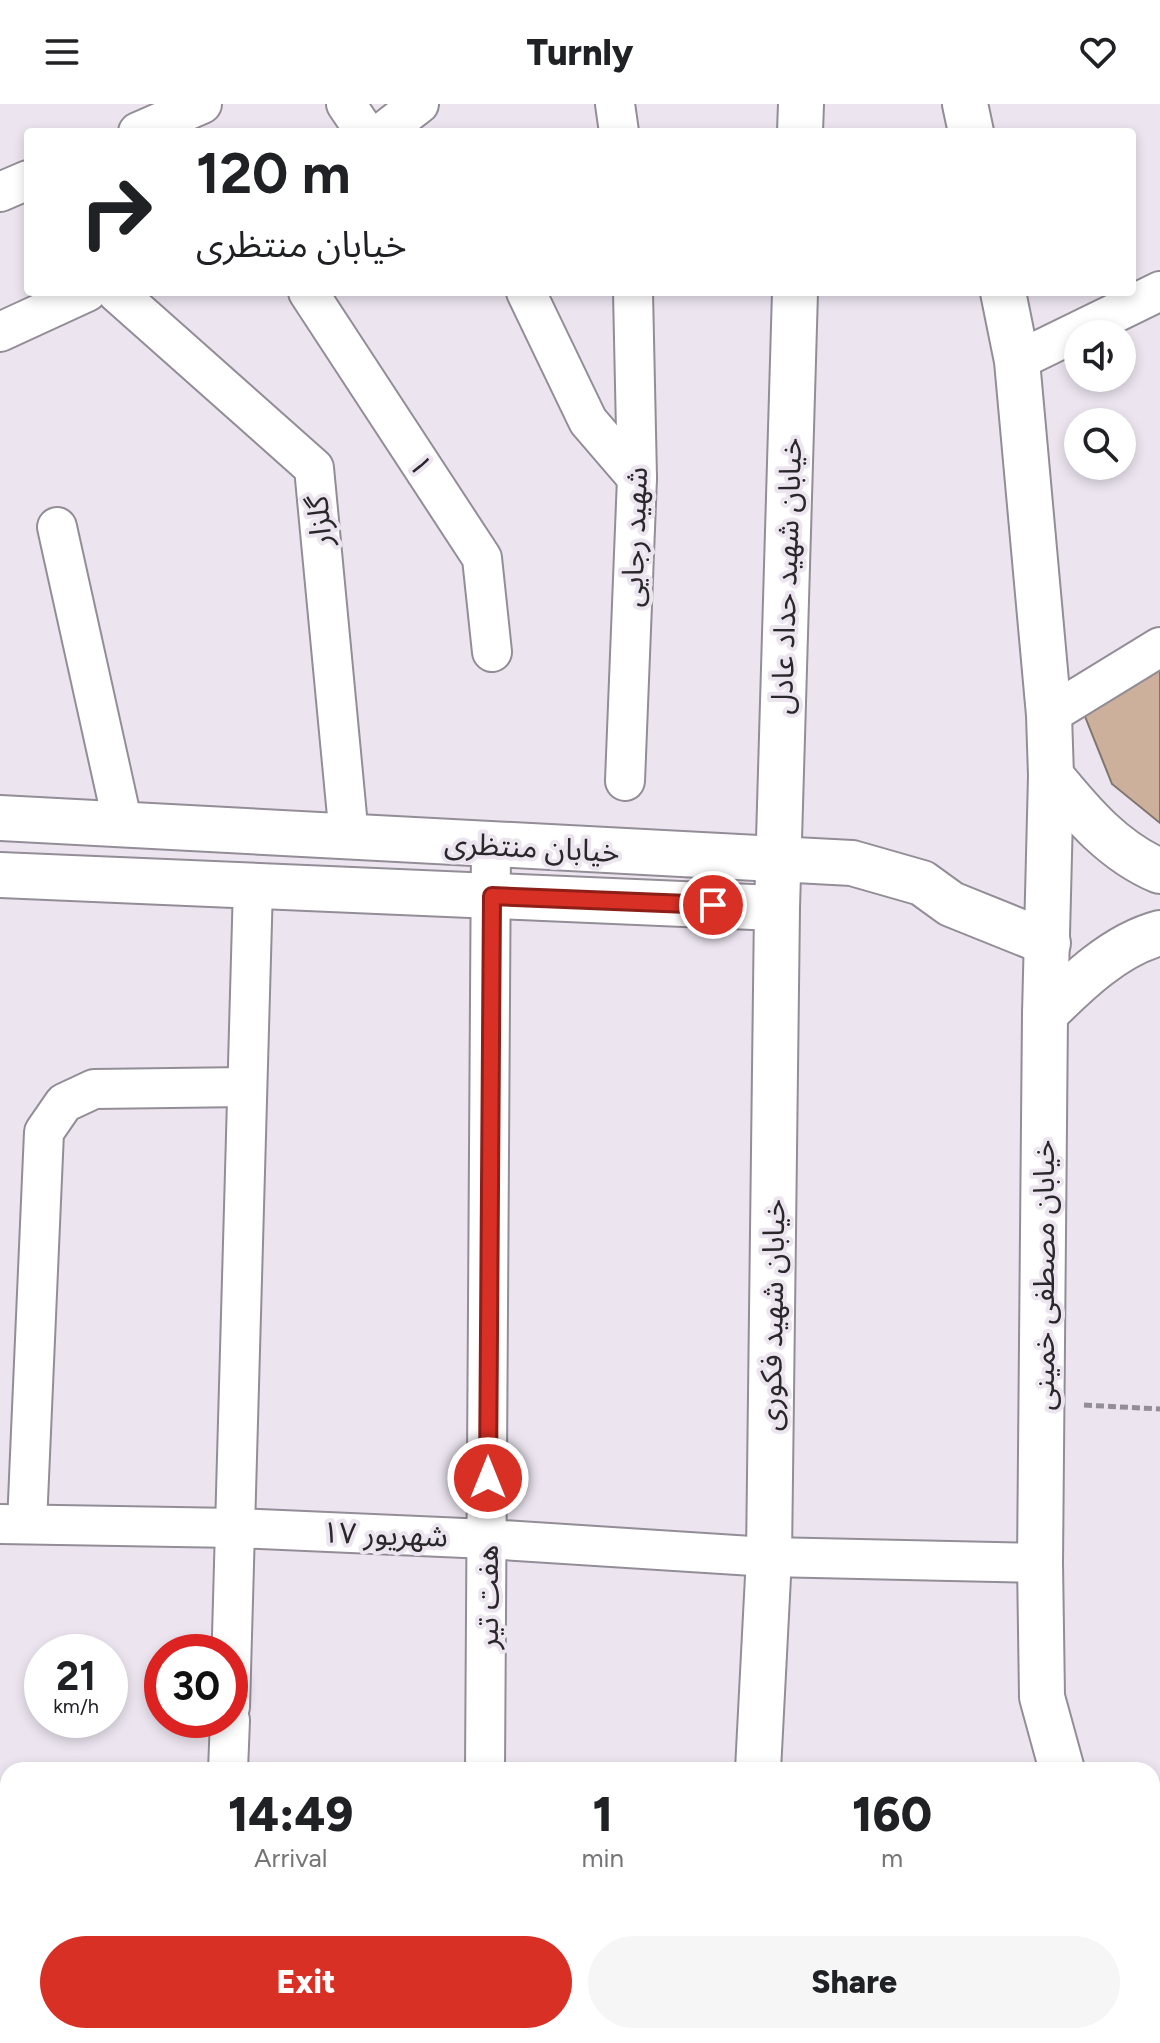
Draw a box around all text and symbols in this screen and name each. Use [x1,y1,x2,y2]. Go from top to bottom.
icon: menu [40,30,84,74]
icon: heart [1076,30,1120,74]
text: Turnly [527,31,633,74]
text: 120 m [196,140,351,207]
icon: right [64,160,168,264]
text: خیابان منتظری [196,223,407,266]
map controls [1064,320,1136,480]
button: sound [1064,320,1136,392]
button: search [1064,408,1136,480]
street label: خیابان شهید حداد عادل [763,437,809,715]
street label: ۱ [401,448,441,482]
street label: شهید رجایی [613,466,655,608]
street label: گلزار [298,494,340,549]
street label: خیابان منتظری [443,824,621,870]
pin [679,871,747,939]
icon: arrive [691,883,735,927]
street label: خیابان مصطفی خمینی [1025,1140,1062,1410]
street label: خیابان شهید فکوری [751,1199,793,1431]
position arrow [446,1436,530,1520]
street label: ۱۷ شهریور [322,1513,448,1555]
street label: هفت تیر [469,1545,506,1650]
speed limit sign: 30 [144,1634,248,1738]
text: 21 [56,1652,96,1700]
text: km/h [53,1694,99,1718]
text: 14:49 [228,1785,353,1843]
text: 1 [593,1785,613,1843]
text: 160 [852,1785,932,1843]
text: Arrival [254,1842,327,1874]
text: min [581,1842,624,1874]
text: m [881,1842,903,1874]
button: Exit [40,1936,572,2028]
button: Share [588,1936,1120,2028]

